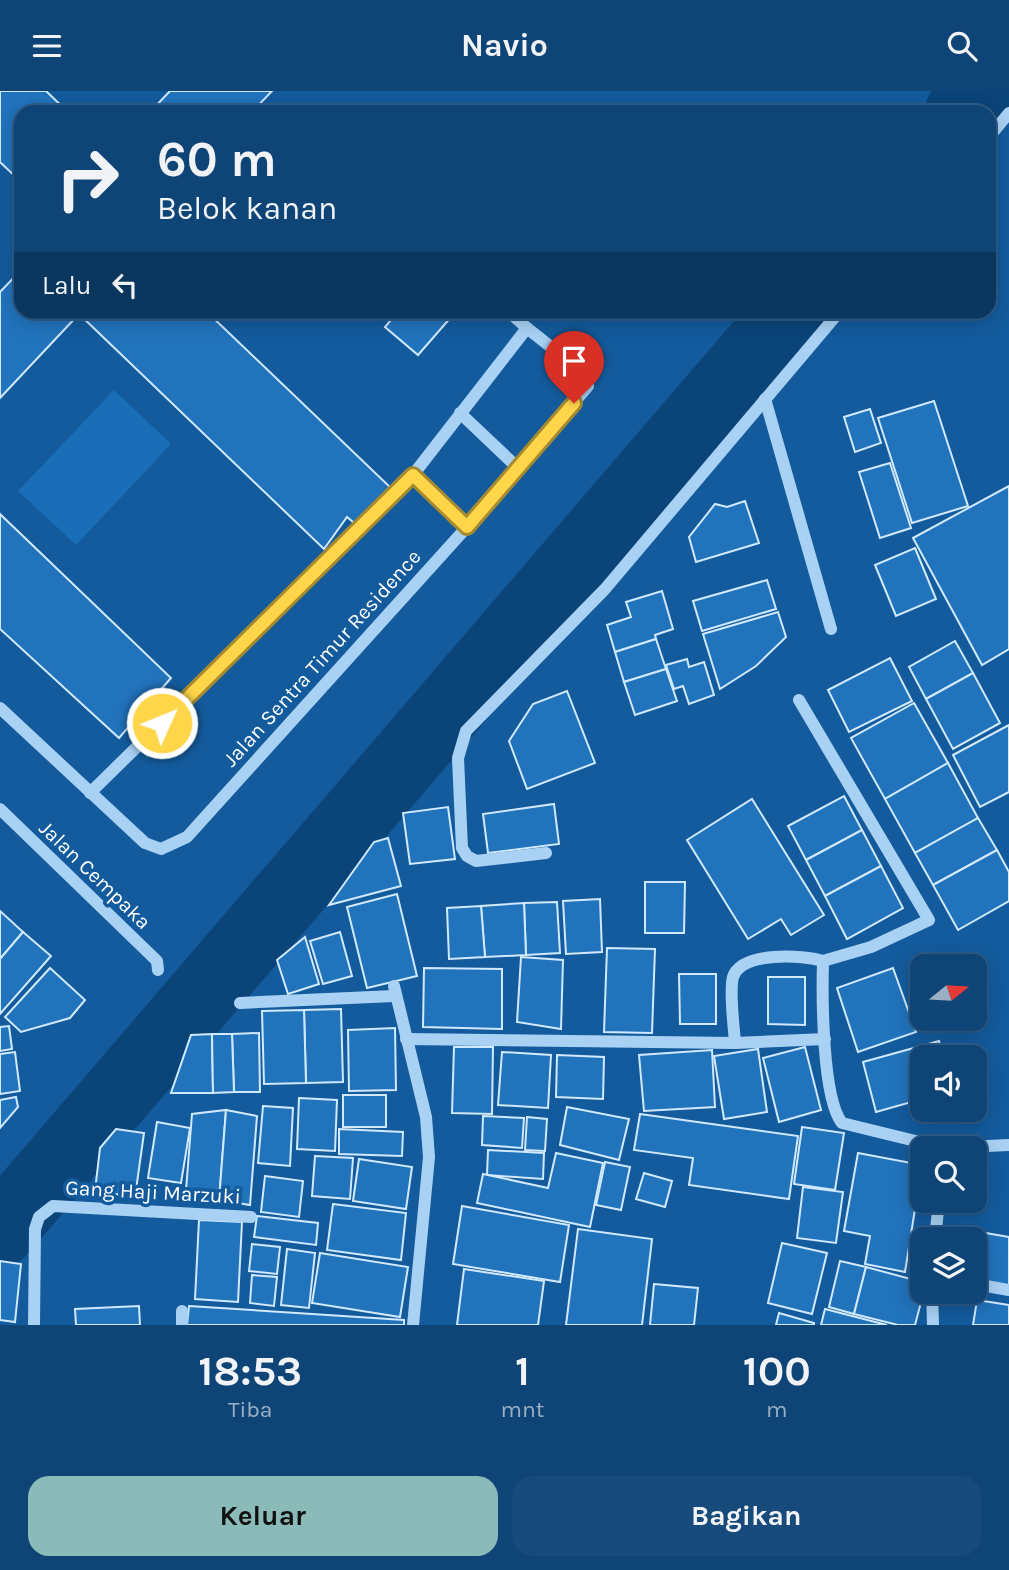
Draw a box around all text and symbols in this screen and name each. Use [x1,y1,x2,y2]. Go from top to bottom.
icon: menu [28,27,66,65]
text: Navio [461,27,548,64]
icon: search [943,27,981,65]
text: 60 m [157,131,277,188]
icon: right [42,133,133,224]
text: Belok kanan [157,190,337,227]
icon: left [106,266,144,304]
text: Lalu [42,270,92,301]
pin [544,331,604,403]
icon: arrive [555,342,593,380]
street label: Jalan Sentra Timur Residence [218,545,426,771]
position arrow [125,686,199,760]
street label: Jalan Cempaka [34,816,156,934]
north arrow [910,954,987,1031]
map controls [910,954,987,1304]
button: sound [910,1045,987,1122]
button: search [910,1136,987,1213]
street label: Gang Haji Marzuki [65,1175,241,1209]
button: layers [910,1227,987,1304]
text: 18:53 [198,1346,302,1396]
text: 1 [515,1346,530,1396]
text: 100 [743,1346,811,1396]
text: Tiba [228,1396,273,1423]
text: mnt [500,1396,544,1423]
text: m [766,1396,787,1423]
button: Keluar [28,1476,498,1556]
button: Bagikan [512,1476,981,1556]

